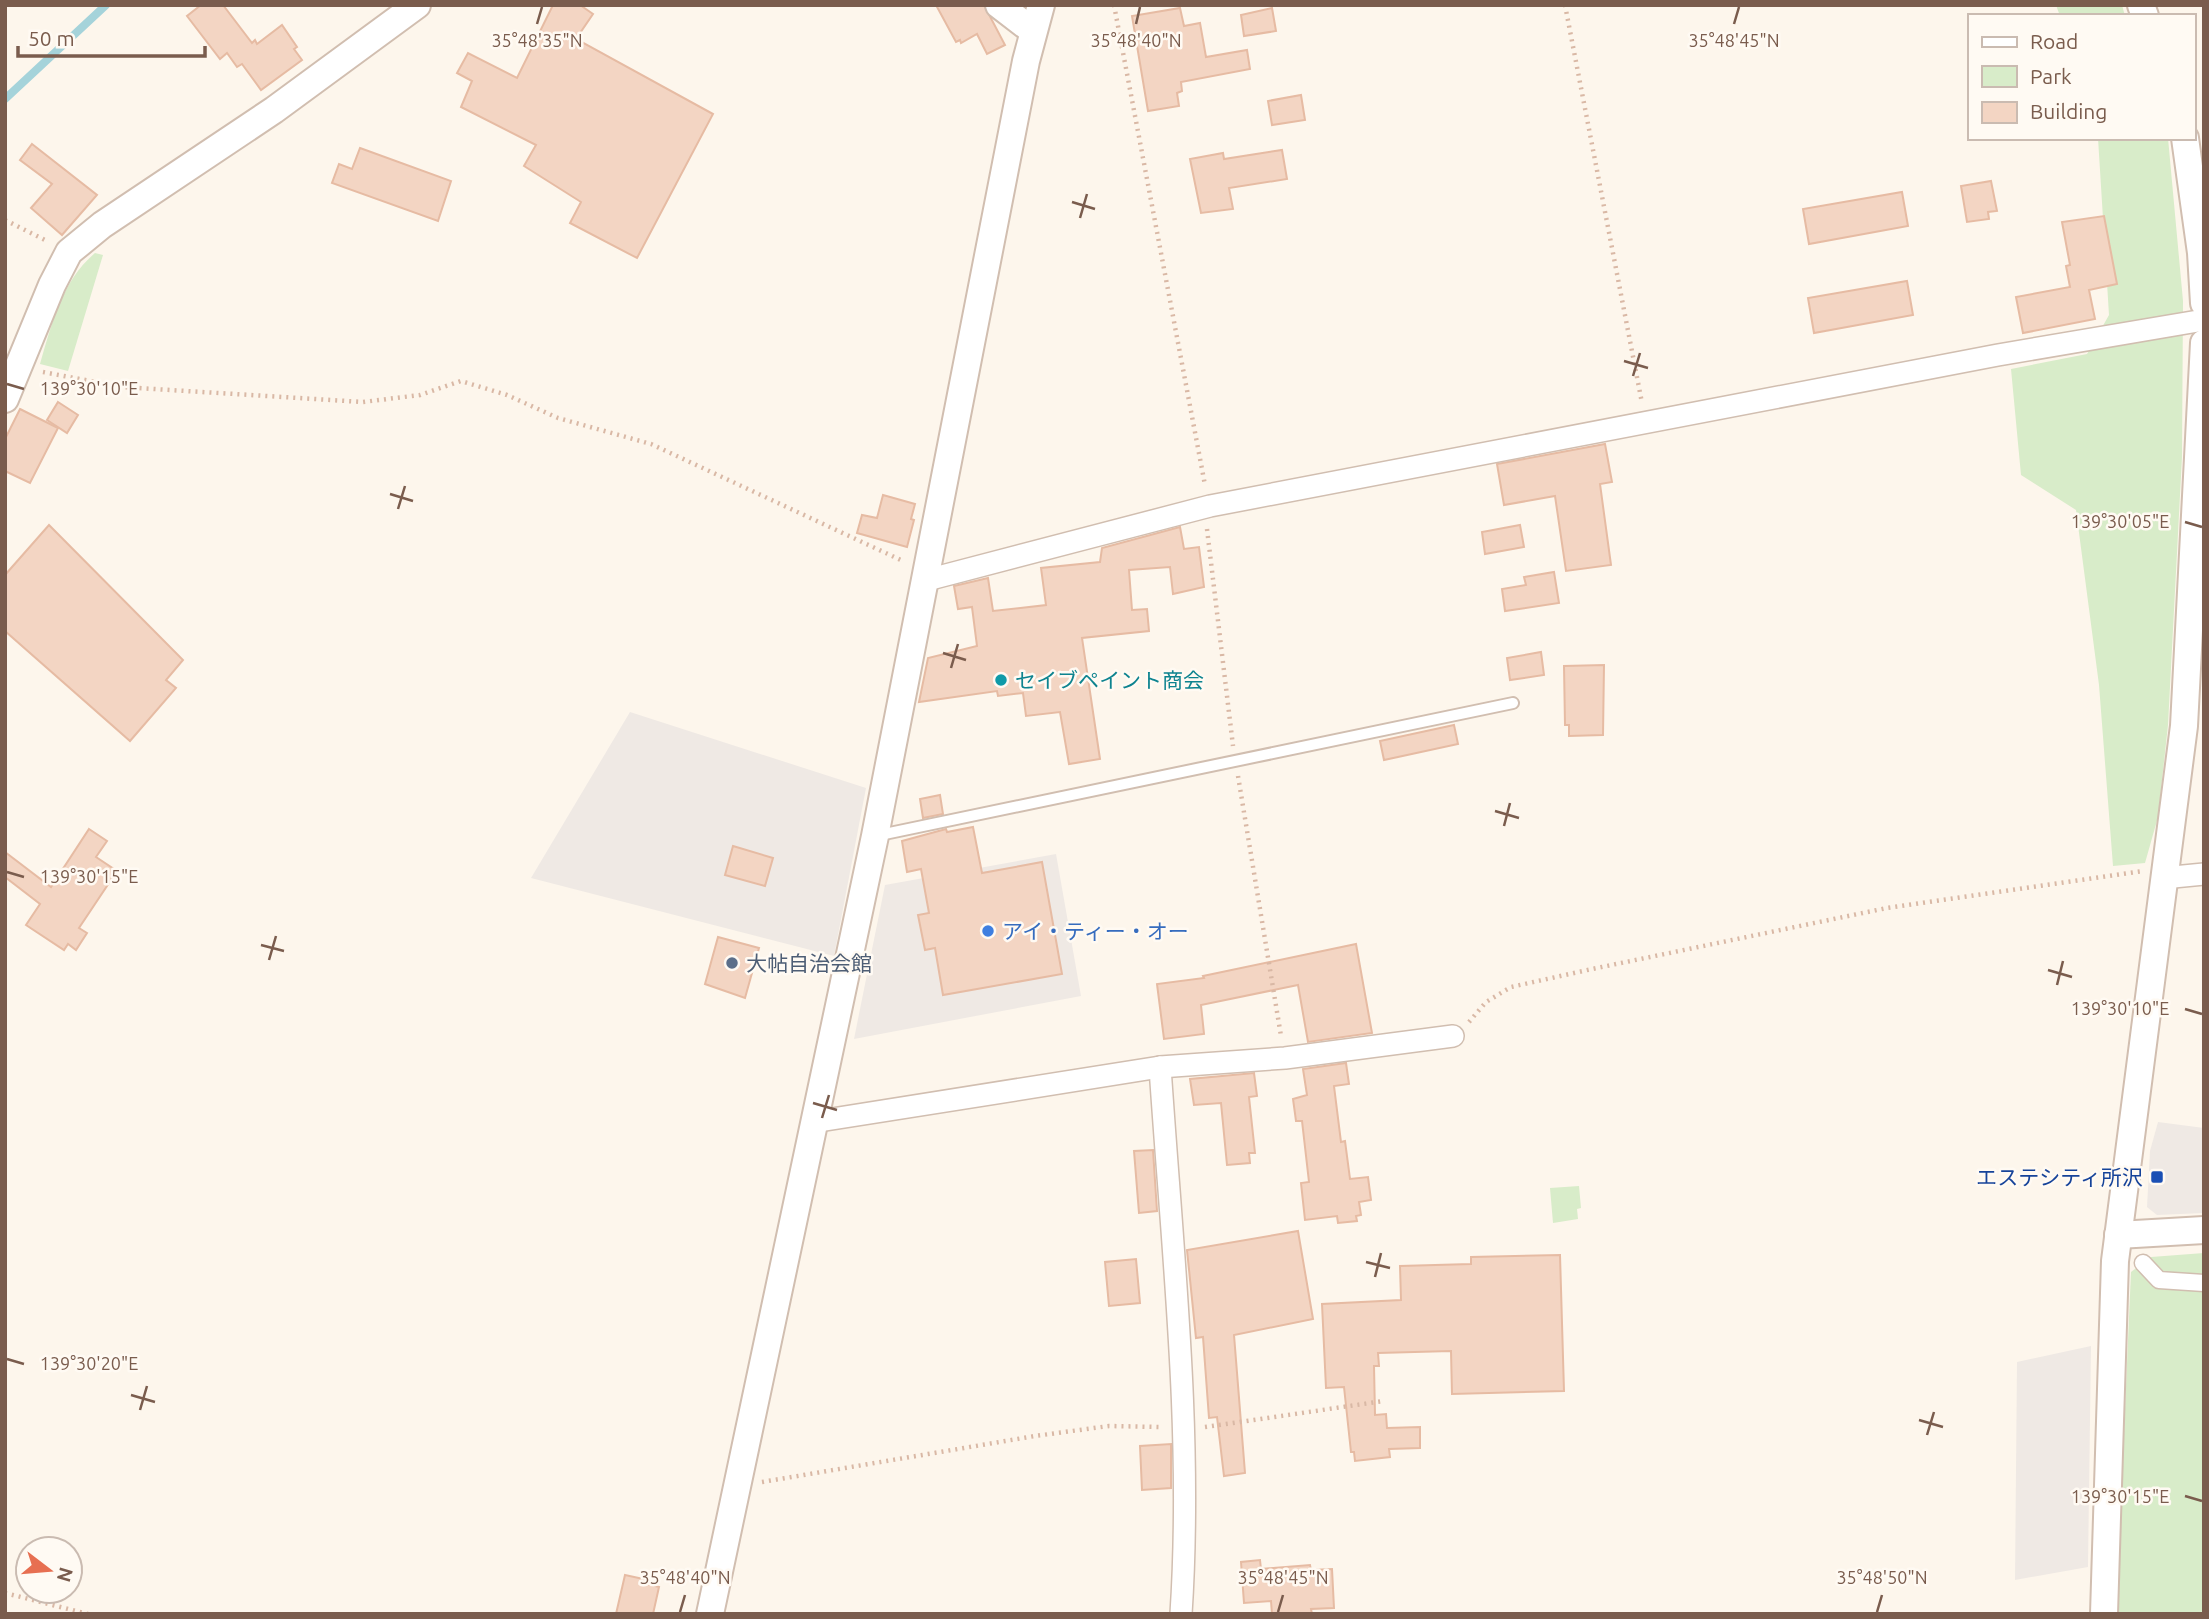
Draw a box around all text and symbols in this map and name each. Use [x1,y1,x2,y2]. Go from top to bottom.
scale bar [18,14,205,58]
legend [1968,14,2195,140]
text: 50 m [28,26,75,50]
text: Road [2030,29,2078,53]
text: 35°48'35"N [491,30,583,50]
text: 35°48'40"N [1090,30,1182,50]
text: 35°48'45"N [1688,30,1780,50]
text: Park [2030,64,2072,88]
text: Building [2030,99,2107,123]
text: 139°30'10"E [40,378,138,398]
text: 139°30'05"E [2071,511,2169,531]
place label: セイブペイント商会 [1015,668,1204,692]
marker: セイブペイント商会 [993,672,1009,688]
text: 139°30'15"E [40,866,138,886]
place label: アイ・ティー・オー [1002,919,1189,943]
marker: アイ・ティー・オー [980,923,996,939]
place label: 大帖自治会館 [746,951,872,975]
marker: 大帖自治会館 [724,955,740,971]
text: 139°30'10"E [2071,998,2169,1018]
place label: エステシティ所沢 [1976,1165,2143,1189]
marker: エステシティ所沢 [2149,1169,2165,1185]
text: 139°30'20"E [40,1353,138,1373]
text: 139°30'15"E [2071,1486,2169,1506]
north arrow [14,1535,84,1605]
text: N [53,1565,78,1585]
text: 35°48'40"N [639,1567,731,1587]
text: 35°48'45"N [1237,1567,1329,1587]
text: 35°48'50"N [1836,1567,1928,1587]

